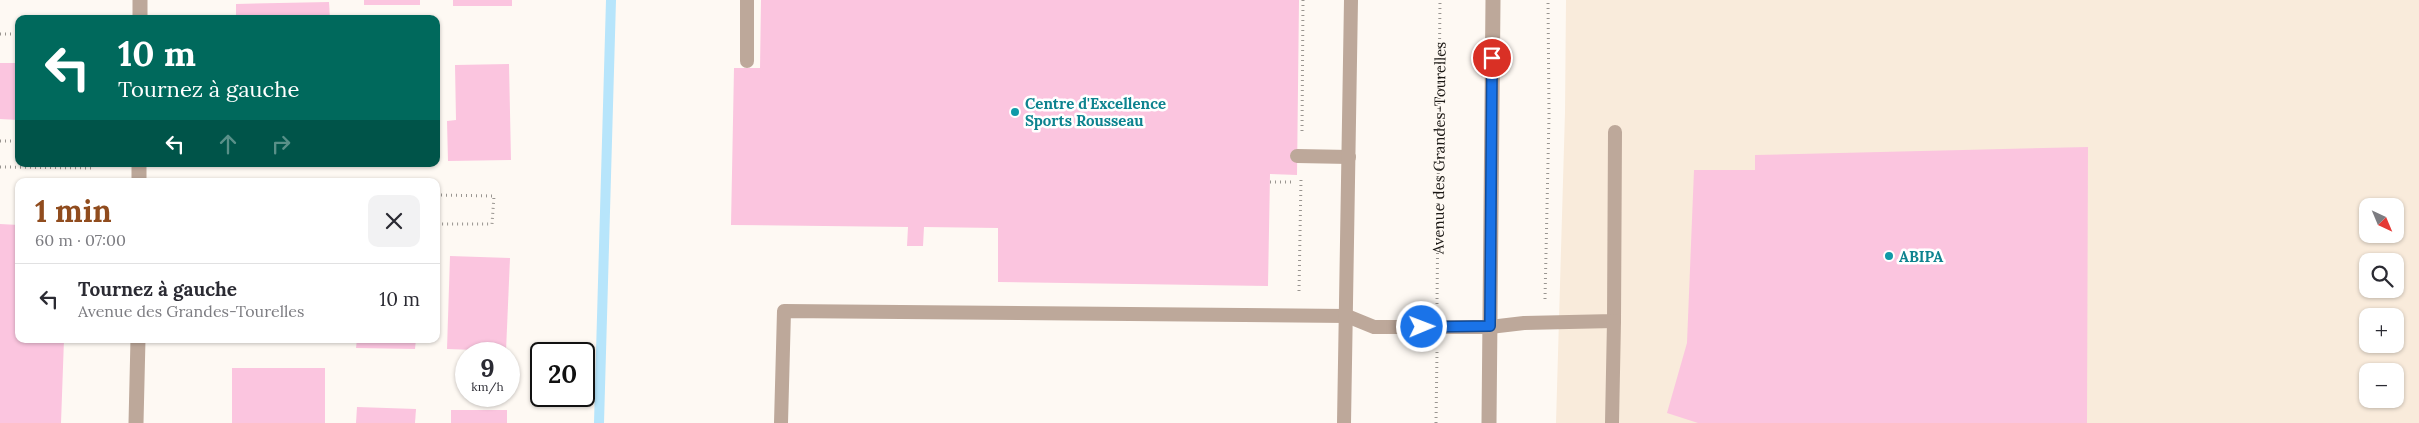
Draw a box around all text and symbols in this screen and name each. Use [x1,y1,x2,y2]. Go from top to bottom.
text: 10 m [118,31,196,76]
icon: left [35,35,100,100]
pin [1471,37,1513,79]
street label: Avenue des Grandes-Tourelles [1428,42,1449,255]
icon: arrive [1478,44,1506,72]
text: Tournez à gauche [118,75,299,103]
place label: Centre d'Excellence Sports Rousseau [1025,94,1166,130]
marker: Centre d'Excellence Sports Rousseau [1009,106,1021,118]
icon: left [161,130,189,158]
icon: ahead [214,130,242,158]
icon: right [267,130,295,158]
text: 1 min [35,192,112,230]
button: close [368,195,420,247]
north arrow [2359,198,2404,242]
map controls [2359,198,2404,408]
text: 60 m · 07:00 [35,230,126,250]
place label: ABIPA [1899,247,1943,266]
marker: ABIPA [1883,250,1895,262]
button: search [2359,253,2404,298]
text: Tournez à gauche [78,277,237,301]
icon: left [35,285,63,313]
text: 10 m [379,287,420,311]
position arrow [1395,300,1447,352]
text: Avenue des Grandes-Tourelles [78,301,304,321]
button: + [2359,308,2404,353]
speed limit sign: 20 [530,342,595,407]
text: 9 [480,352,495,384]
button: − [2359,363,2404,408]
text: km/h [471,379,504,394]

